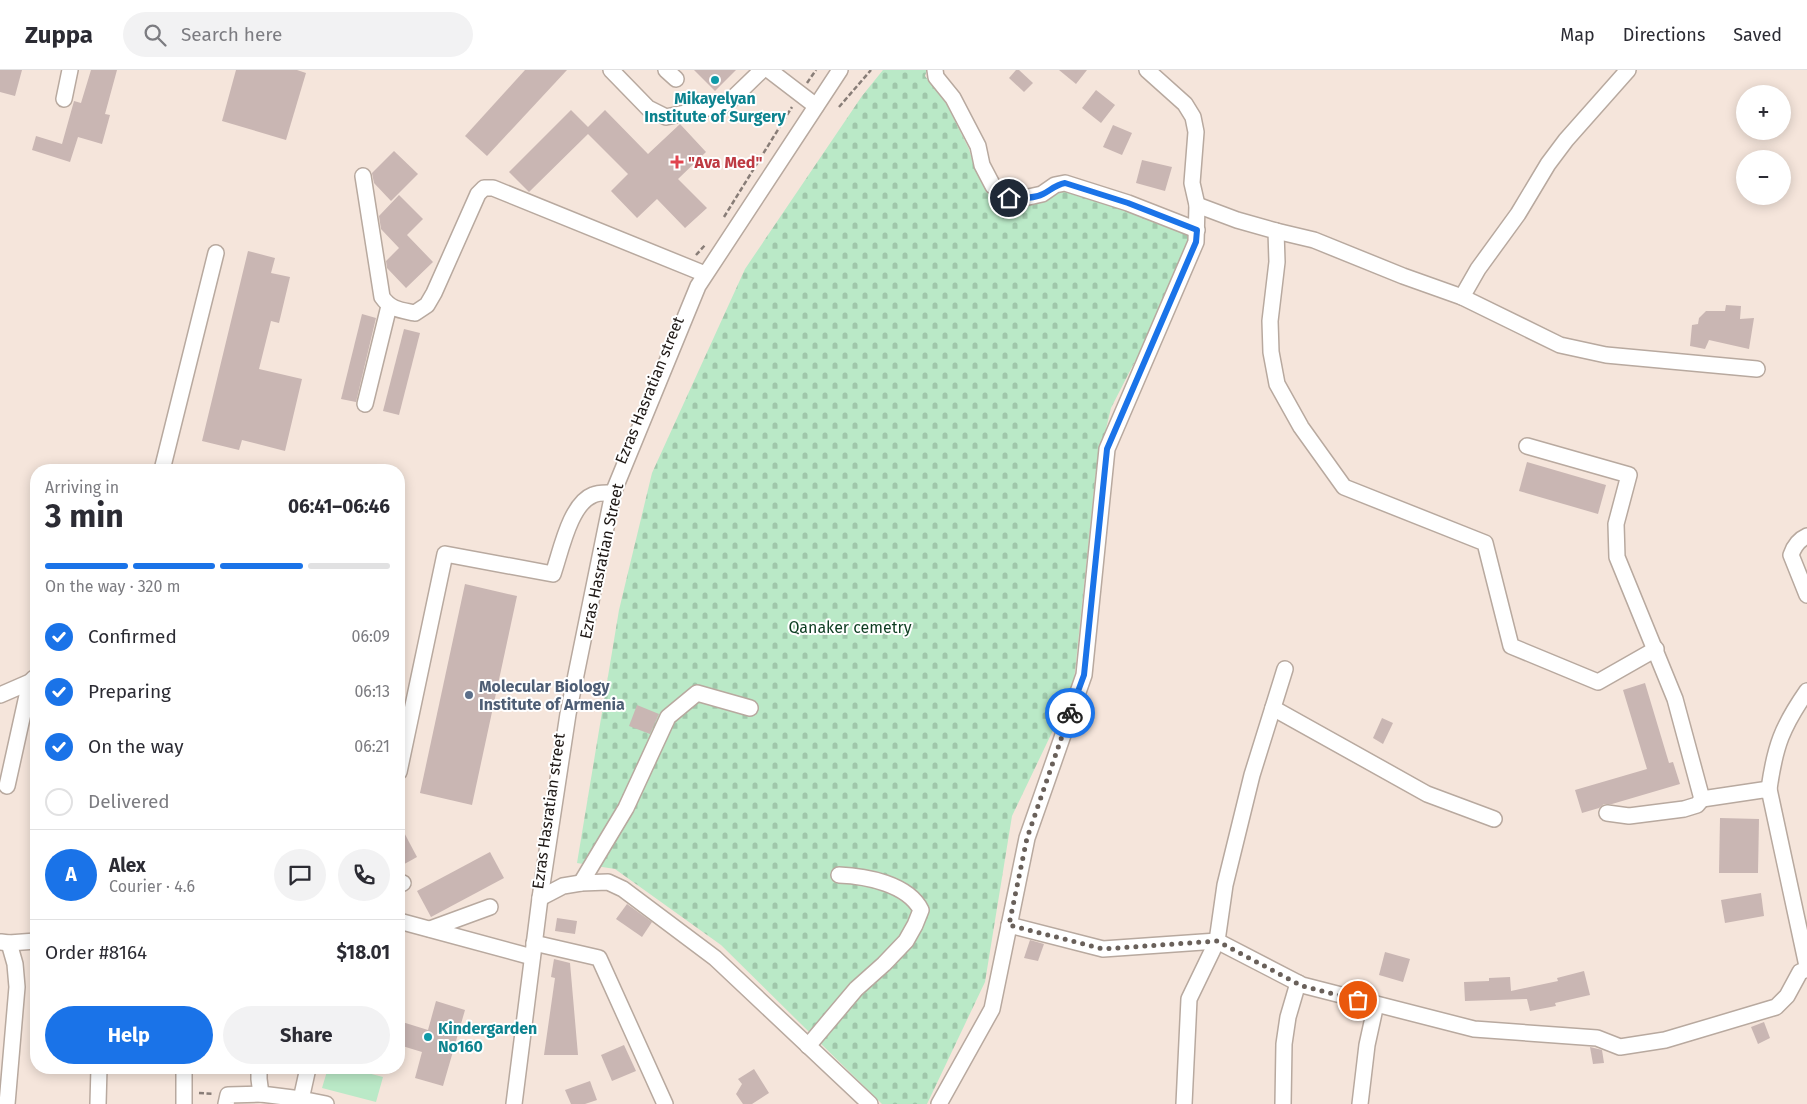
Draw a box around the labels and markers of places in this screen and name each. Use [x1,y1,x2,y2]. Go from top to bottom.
marker: Mikayelyan Institute of Surgery [709,74,721,86]
place label: Mikayelyan Institute of Surgery [644,89,786,126]
place label: "Ava Med" [688,153,762,172]
marker: "Ava Med" [670,155,684,169]
pin [988,177,1030,219]
place label: Molecular Biology Institute of Armenia [479,677,625,714]
marker: Molecular Biology Institute of Armenia [463,689,475,701]
pin [1337,979,1379,1021]
place label: Kindergarden No160 [438,1019,537,1056]
marker: Kindergarden No160 [422,1031,434,1043]

